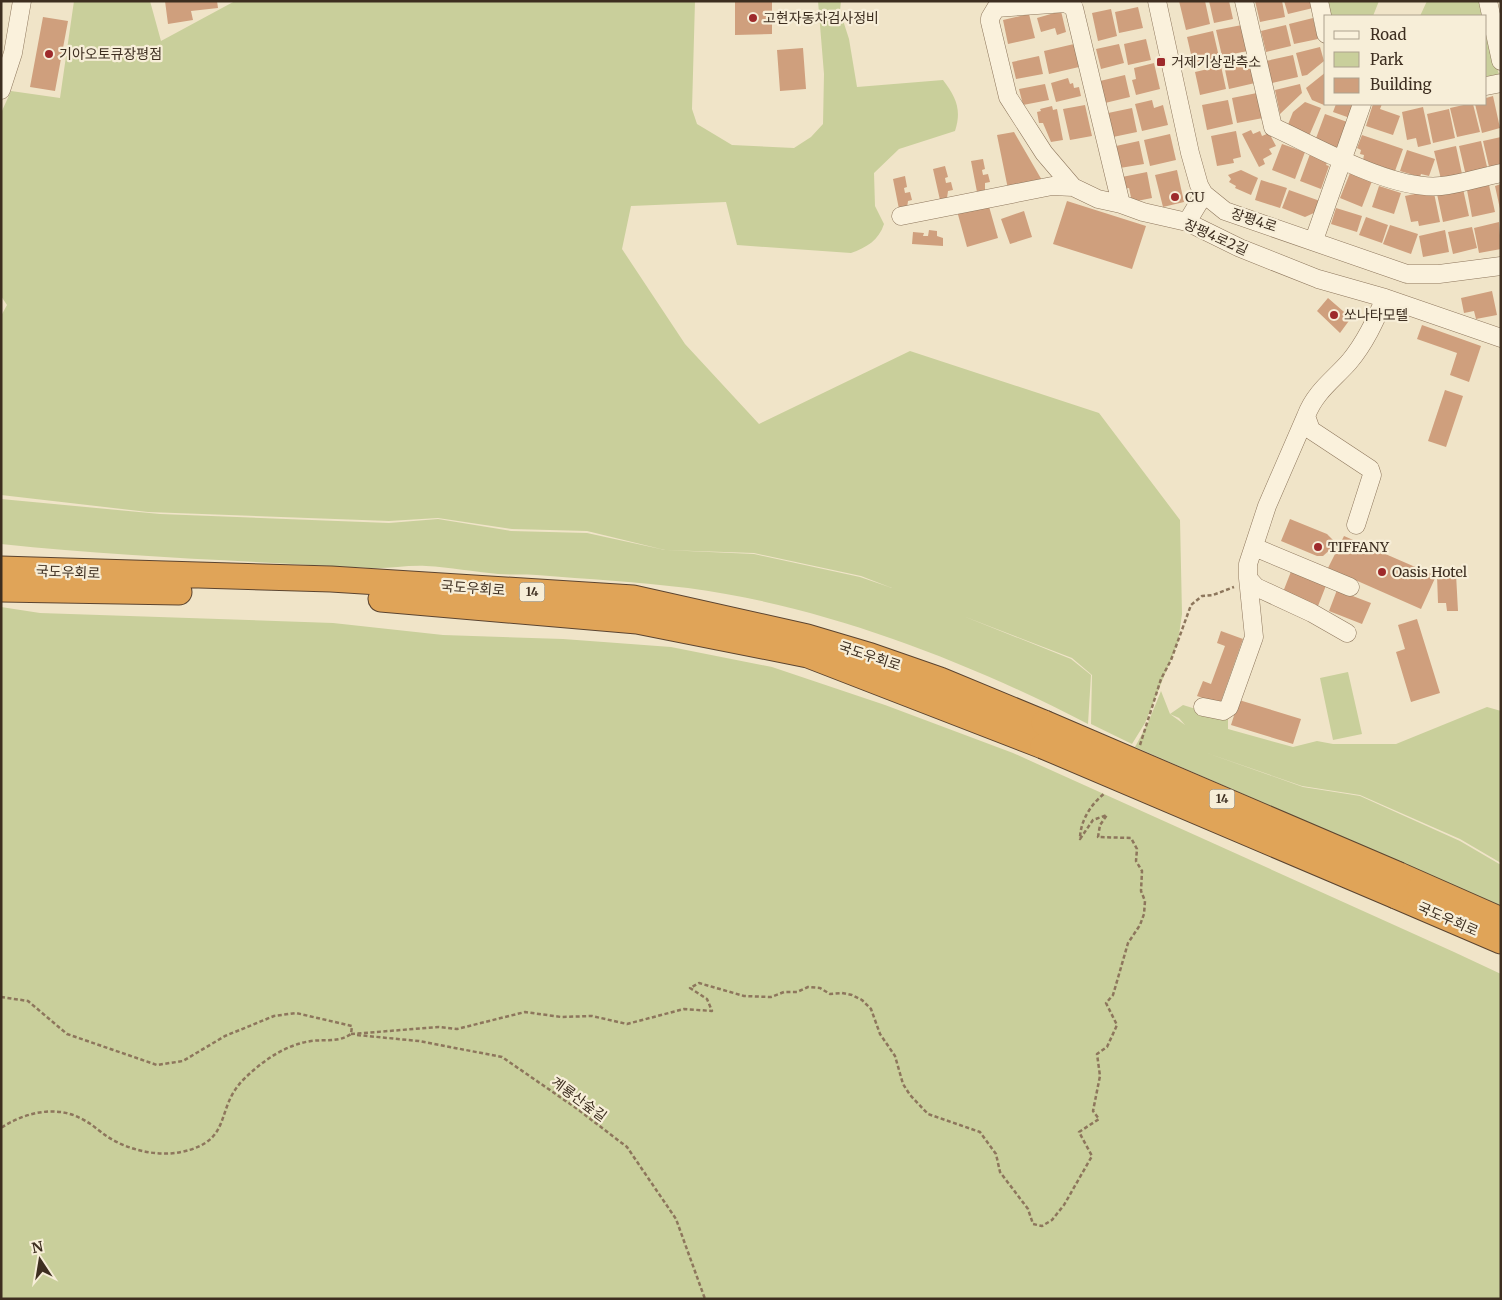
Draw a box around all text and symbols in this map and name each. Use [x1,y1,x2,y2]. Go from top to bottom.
place label: 고현자동차검사정비 [763,9,879,27]
marker: 고현자동차검사정비 [747,12,759,24]
legend [1324,15,1487,105]
text: Road [1370,25,1406,44]
place label: 기아오토큐장평점 [59,45,162,63]
marker: 기아오토큐장평점 [43,48,55,60]
text: Park [1370,50,1404,69]
place label: 거제기상관측소 [1171,53,1261,71]
marker: 거제기상관측소 [1155,56,1167,68]
text: Building [1370,75,1432,94]
place label: CU [1185,188,1205,206]
marker: CU [1169,191,1181,203]
street label: 장평4로 [1229,204,1279,236]
street label: 장평4로2길 [1181,215,1251,259]
place label: 쏘나타모텔 [1344,306,1408,324]
marker: 쏘나타모텔 [1328,309,1340,321]
place label: TIFFANY [1328,538,1390,556]
marker: TIFFANY [1312,541,1324,553]
street label: 국도우회로 [36,562,101,582]
place label: Oasis Hotel [1392,563,1468,581]
marker: Oasis Hotel [1376,566,1388,578]
street label: 국도우회로 [440,577,506,599]
road number: 14 [520,582,544,602]
street label: 국도우회로 [837,637,904,675]
road number: 14 [1210,790,1234,809]
street label: 국도우회로 [1415,898,1481,940]
street label: 계룡산숲길 [548,1073,610,1125]
north arrow [15,1235,65,1285]
text: N [30,1237,45,1257]

